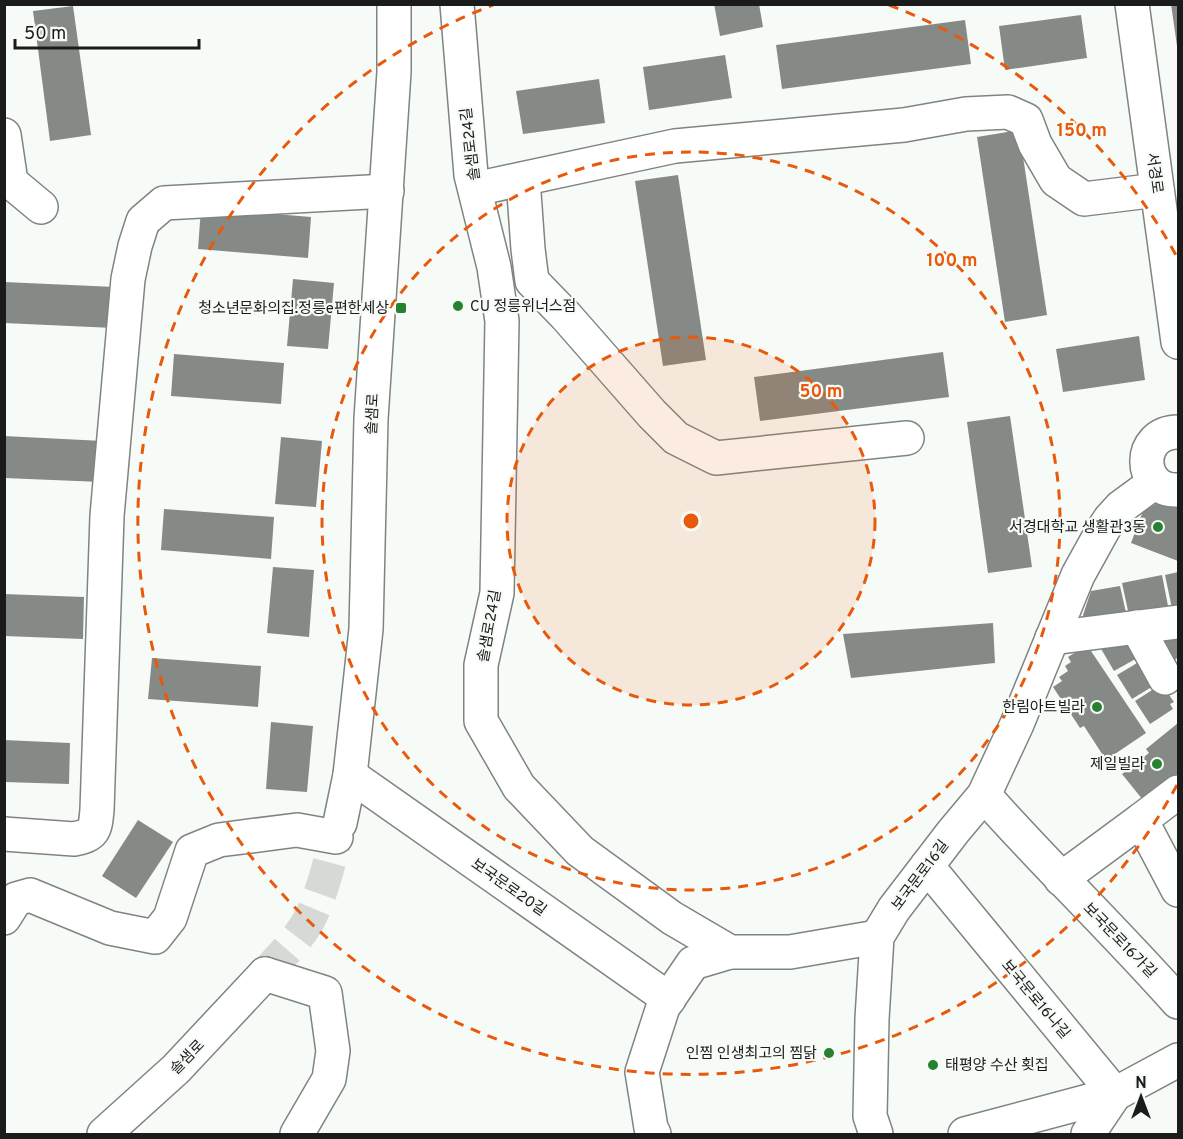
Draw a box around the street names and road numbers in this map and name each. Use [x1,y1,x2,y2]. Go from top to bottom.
street label: 솔샘로24길 [458,106,485,181]
street label: 서경로 [1141,151,1166,195]
street label: 솔샘로 [363,393,384,435]
street label: 솔샘로24길 [475,588,506,664]
street label: 보국문로16길 [888,837,954,915]
street label: 보국문로20길 [467,855,550,921]
street label: 보국문로16가길 [1078,899,1160,983]
street label: 보국문로16나길 [996,957,1073,1043]
street label: 솔샘로 [167,1037,209,1080]

